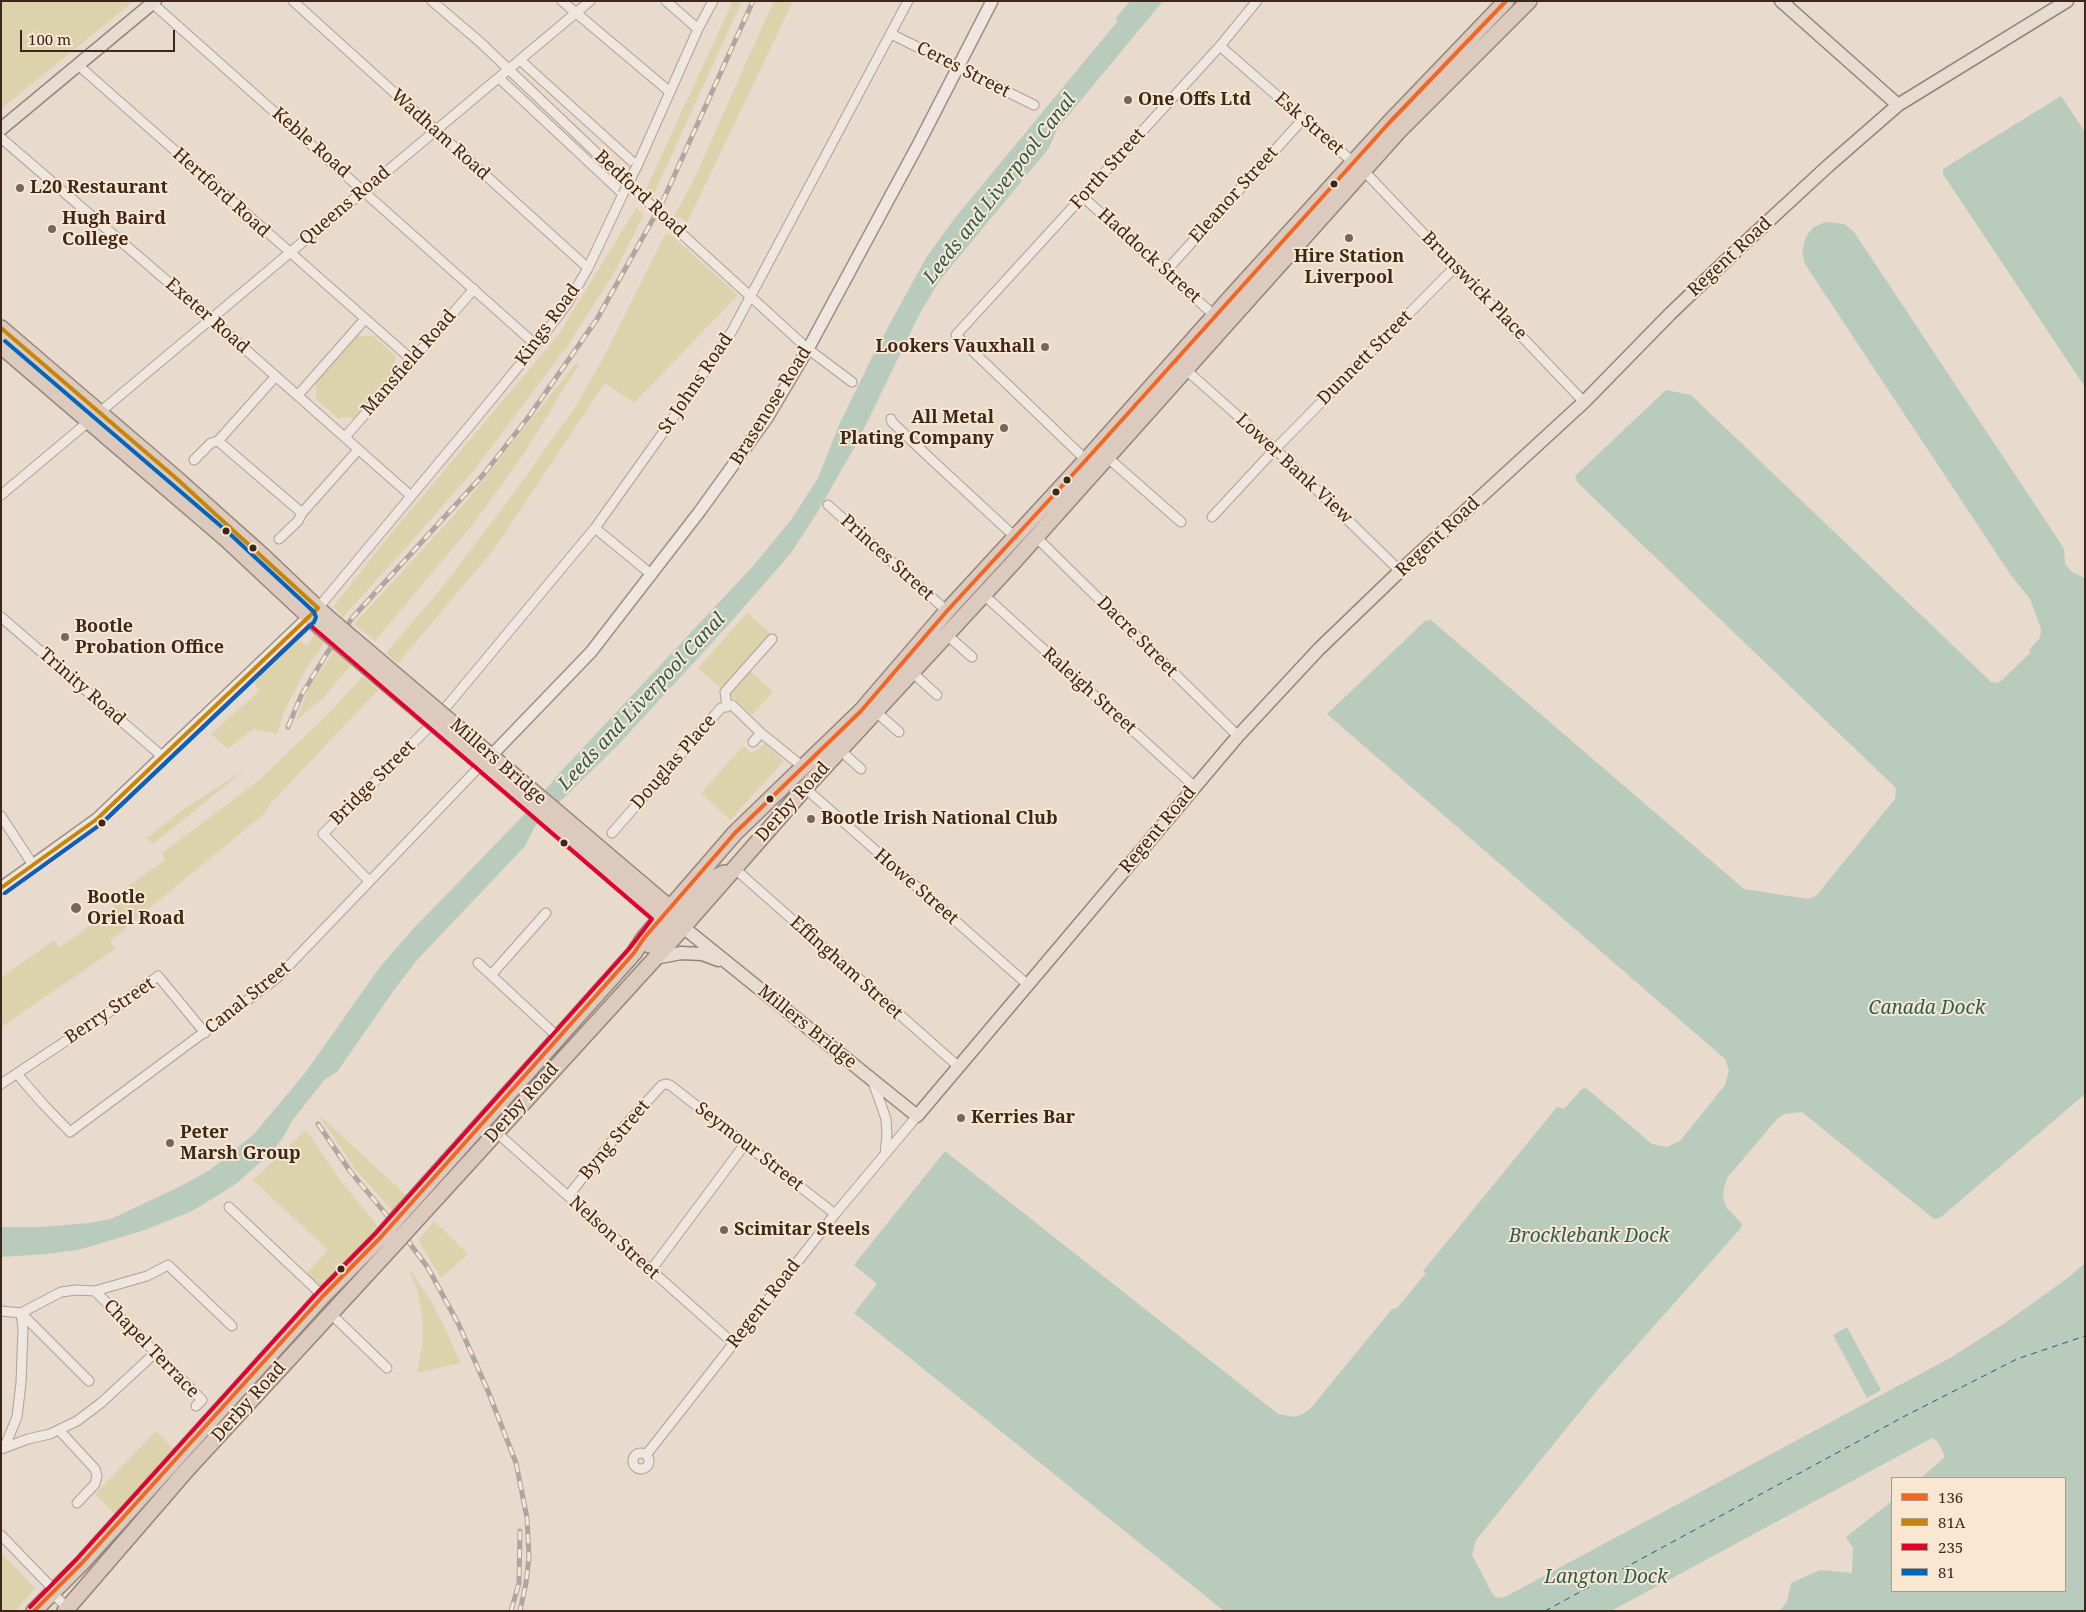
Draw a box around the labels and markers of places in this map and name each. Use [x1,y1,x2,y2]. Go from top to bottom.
place label: One Offs Ltd [1138,89,1251,111]
marker: One Offs Ltd [1122,94,1134,106]
place label: L20 Restaurant [30,177,168,199]
unlabelled marker [1329,179,1339,189]
marker: L20 Restaurant [14,182,26,194]
place label: Hugh Baird College [62,208,166,250]
marker: Hugh Baird College [46,223,58,235]
marker: Hire Station Liverpool [1343,232,1355,244]
place label: Hire Station Liverpool [1294,246,1404,288]
place label: Lookers Vauxhall [876,336,1035,358]
marker: Lookers Vauxhall [1039,341,1051,353]
place label: All Metal Plating Company [840,407,994,449]
marker: All Metal Plating Company [998,422,1010,434]
unlabelled marker [1062,475,1072,485]
unlabelled marker [1051,487,1061,497]
unlabelled marker [221,526,231,536]
unlabelled marker [248,543,258,553]
place label: Bootle Probation Office [75,616,224,659]
marker: Bootle Probation Office [59,631,71,643]
unlabelled marker [765,794,775,804]
place label: Bootle Irish National Club [821,808,1058,830]
marker: Bootle Irish National Club [805,813,817,825]
unlabelled marker [97,818,107,828]
unlabelled marker [559,838,569,848]
place label: Bootle Oriel Road [87,887,185,930]
marker: Bootle Oriel Road [69,901,83,915]
place label: Kerries Bar [971,1107,1075,1129]
marker: Kerries Bar [955,1112,967,1124]
place label: Peter Marsh Group [180,1122,301,1164]
marker: Peter Marsh Group [164,1137,176,1149]
place label: Scimitar Steels [734,1219,870,1241]
marker: Scimitar Steels [718,1224,730,1236]
unlabelled marker [336,1264,346,1274]

